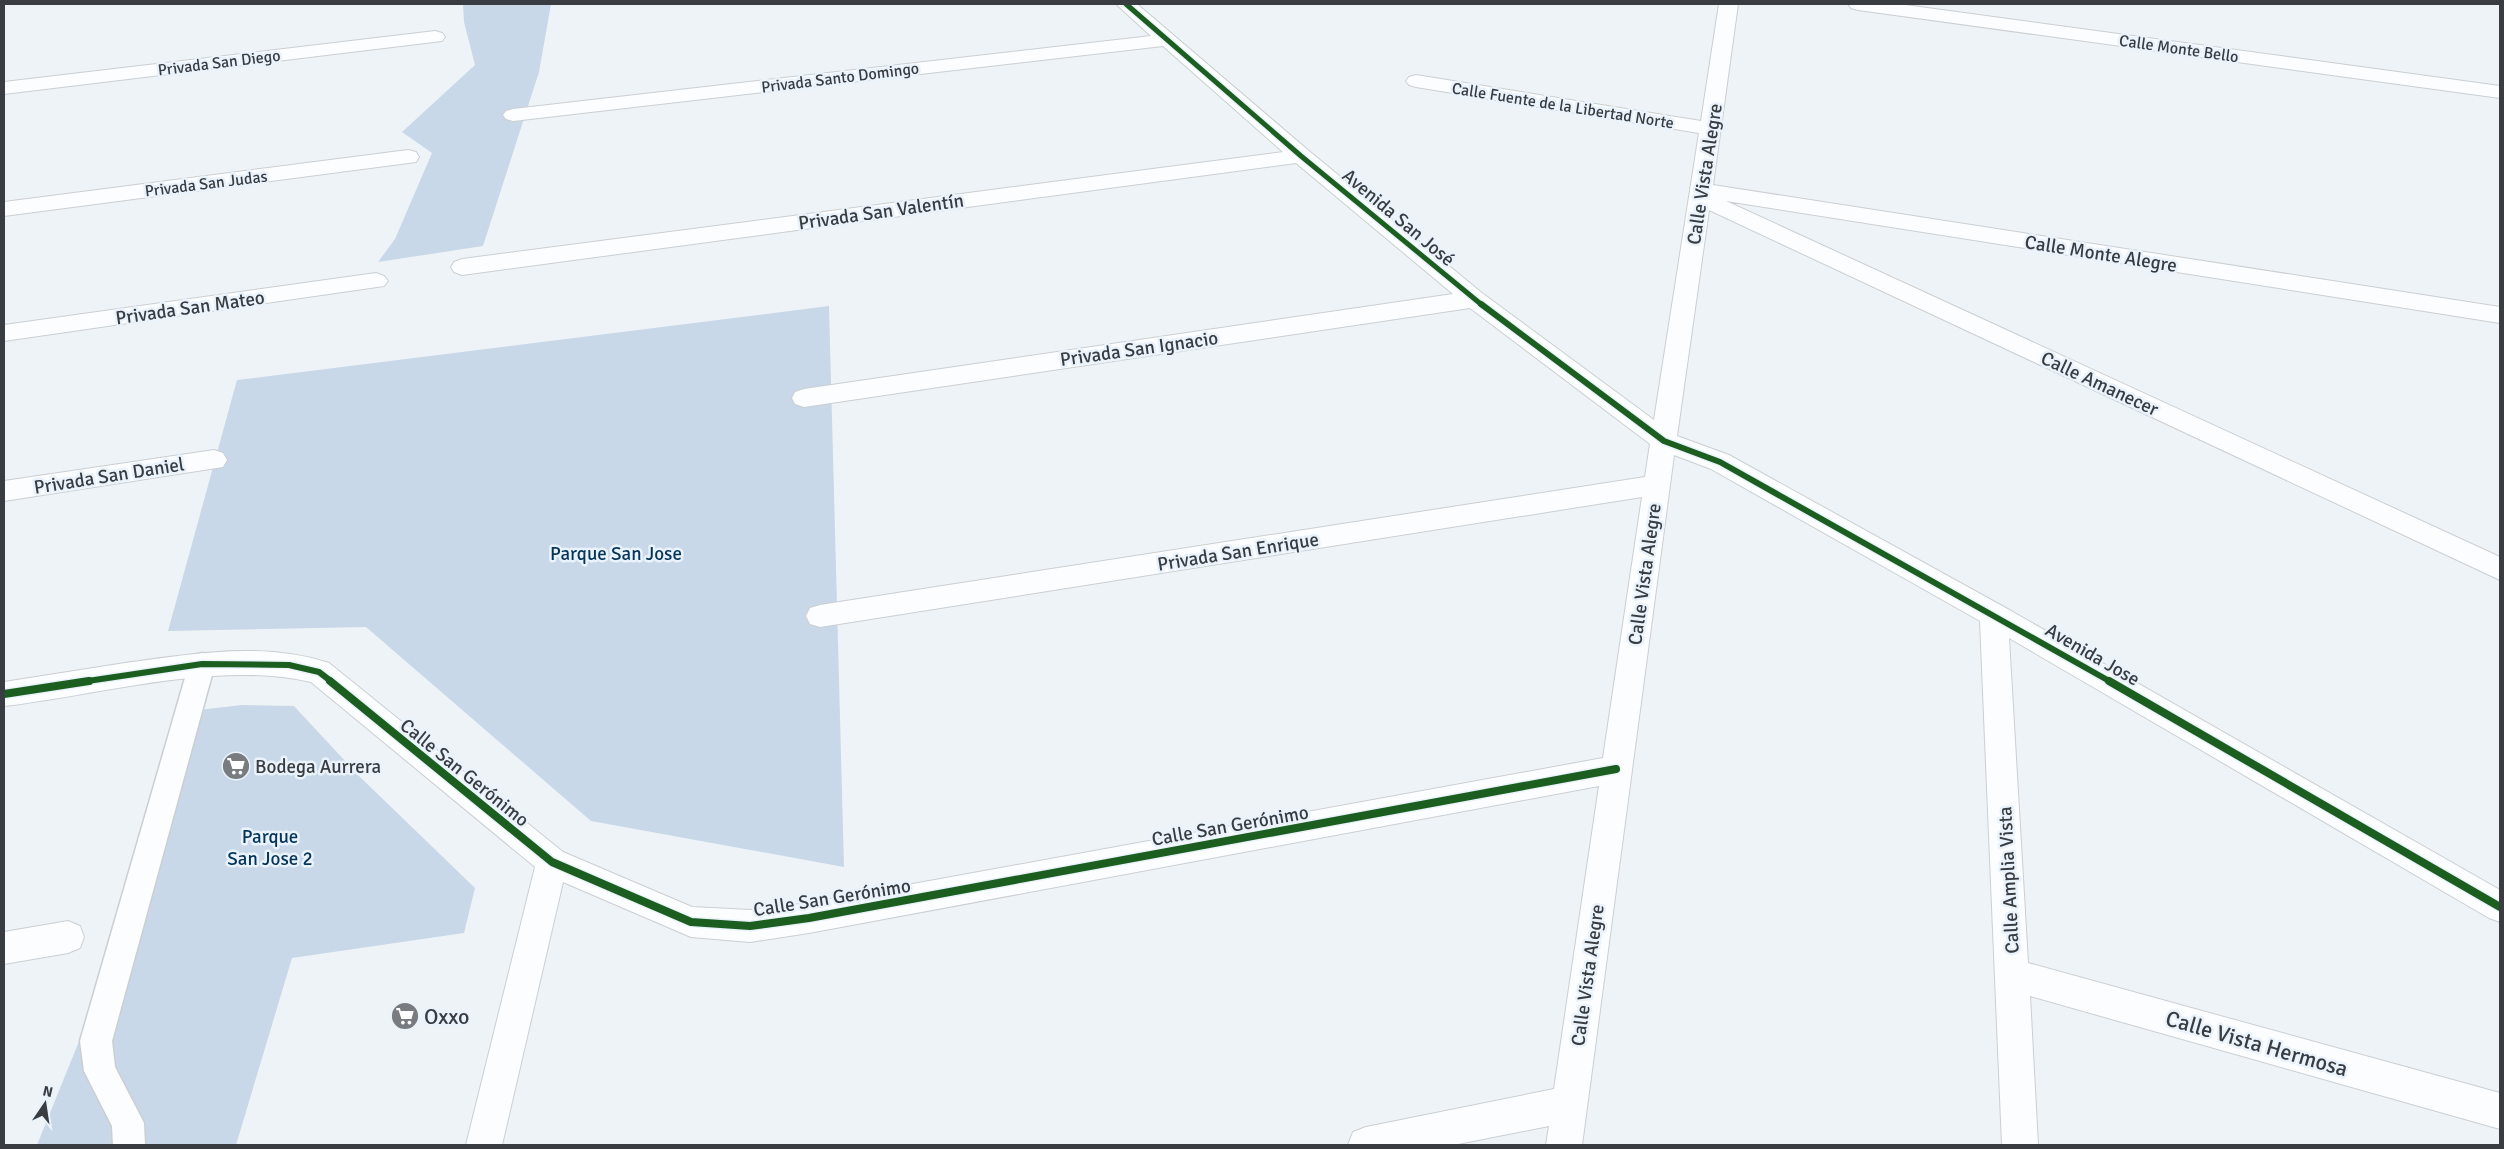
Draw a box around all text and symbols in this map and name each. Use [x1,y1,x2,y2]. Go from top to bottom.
street label: Calle Monte Bello [2118,31,2240,67]
street label: Privada San Diego [157,46,282,80]
street label: Privada Santo Domingo [760,58,920,98]
street label: Calle Fuente de la Libertad Norte [1450,79,1675,133]
street label: Calle Vista Alegre [1682,102,1728,247]
street label: Avenida San José [1337,164,1460,272]
street label: Privada San Judas [144,167,269,201]
street label: Privada San Valentín [797,188,965,235]
street label: Calle Monte Alegre [2023,230,2179,278]
street label: Privada San Mateo [114,286,266,330]
street label: Privada San Ignacio [1059,326,1220,372]
street label: Calle Amanecer [2037,346,2162,422]
street label: Privada San Daniel [32,452,186,500]
street label: Calle Vista Alegre [1623,502,1667,646]
street label: Privada San Enrique [1156,527,1321,577]
park label: Parque San Jose [550,542,682,566]
street label: Avenida Jose [2041,618,2144,691]
street label: Calle San Gerónimo [395,713,534,832]
supermarket icon: Bodega Aurrera [221,751,251,781]
place label: Bodega Aurrera [255,755,381,779]
street label: Calle San Gerónimo [1150,800,1311,852]
street label: Calle Amplia Vista [1993,806,2025,954]
park label: Parque San Jose 2 [227,825,313,871]
street label: Calle San Gerónimo [752,874,913,922]
street label: Calle Vista Alegre [1566,903,1610,1047]
supermarket icon: Oxxo [390,1001,420,1031]
place label: Oxxo [424,1003,470,1030]
street label: Calle Vista Hermosa [2163,1005,2351,1082]
north arrow [20,1079,70,1129]
text: N [41,1082,54,1101]

